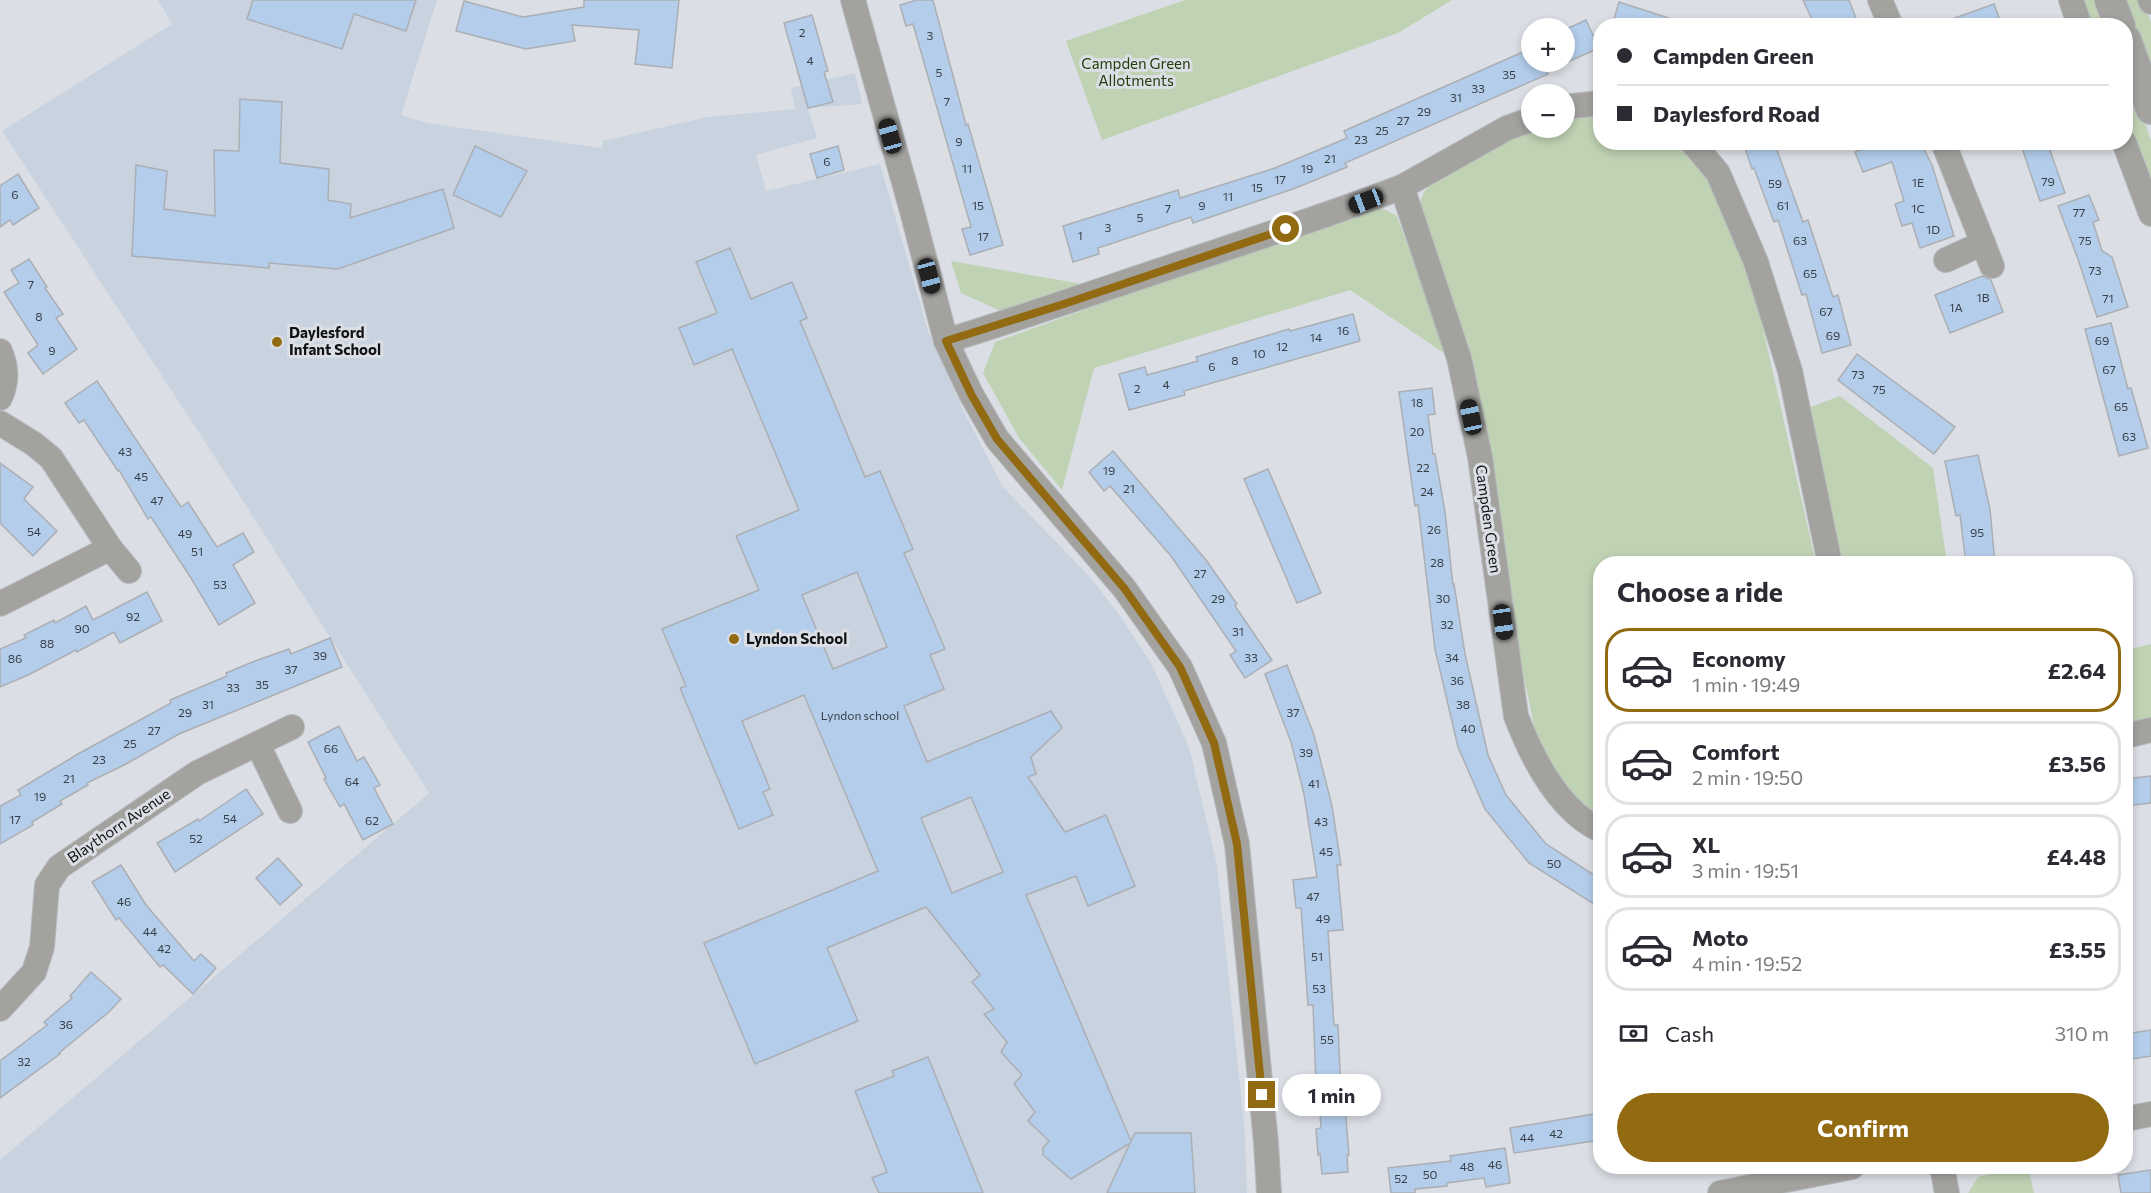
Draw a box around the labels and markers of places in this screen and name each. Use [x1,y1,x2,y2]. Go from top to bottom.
place label: Daylesford Infant School [289,323,381,358]
marker: Daylesford Infant School [270,335,284,349]
place label: Lyndon School [746,629,847,647]
marker: Lyndon School [727,632,741,646]

